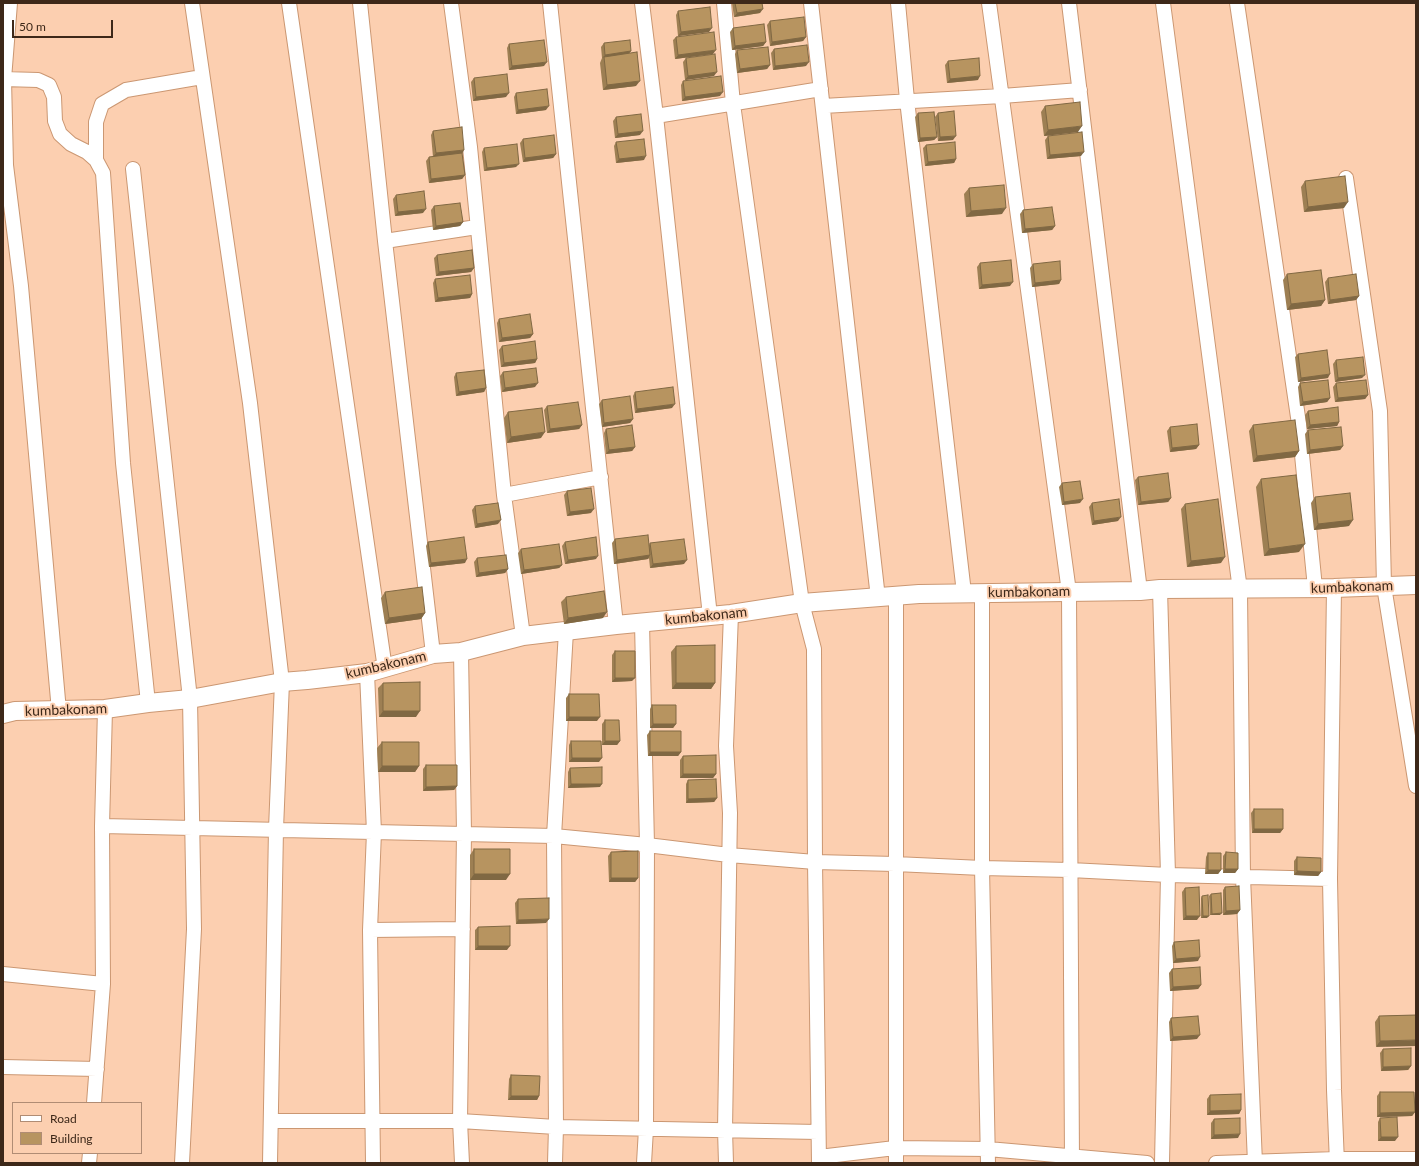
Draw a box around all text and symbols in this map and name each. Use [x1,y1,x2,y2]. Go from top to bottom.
scale bar [14,12,115,38]
text: 50 m [19,19,46,34]
street label: kumbakonam [1311,577,1393,597]
street label: kumbakonam [988,583,1070,601]
street label: kumbakonam [664,603,748,629]
street label: kumbakonam [344,648,428,682]
street label: kumbakonam [25,700,107,720]
legend [12,1102,142,1154]
text: Road [50,1111,77,1126]
text: Building [50,1131,93,1146]

